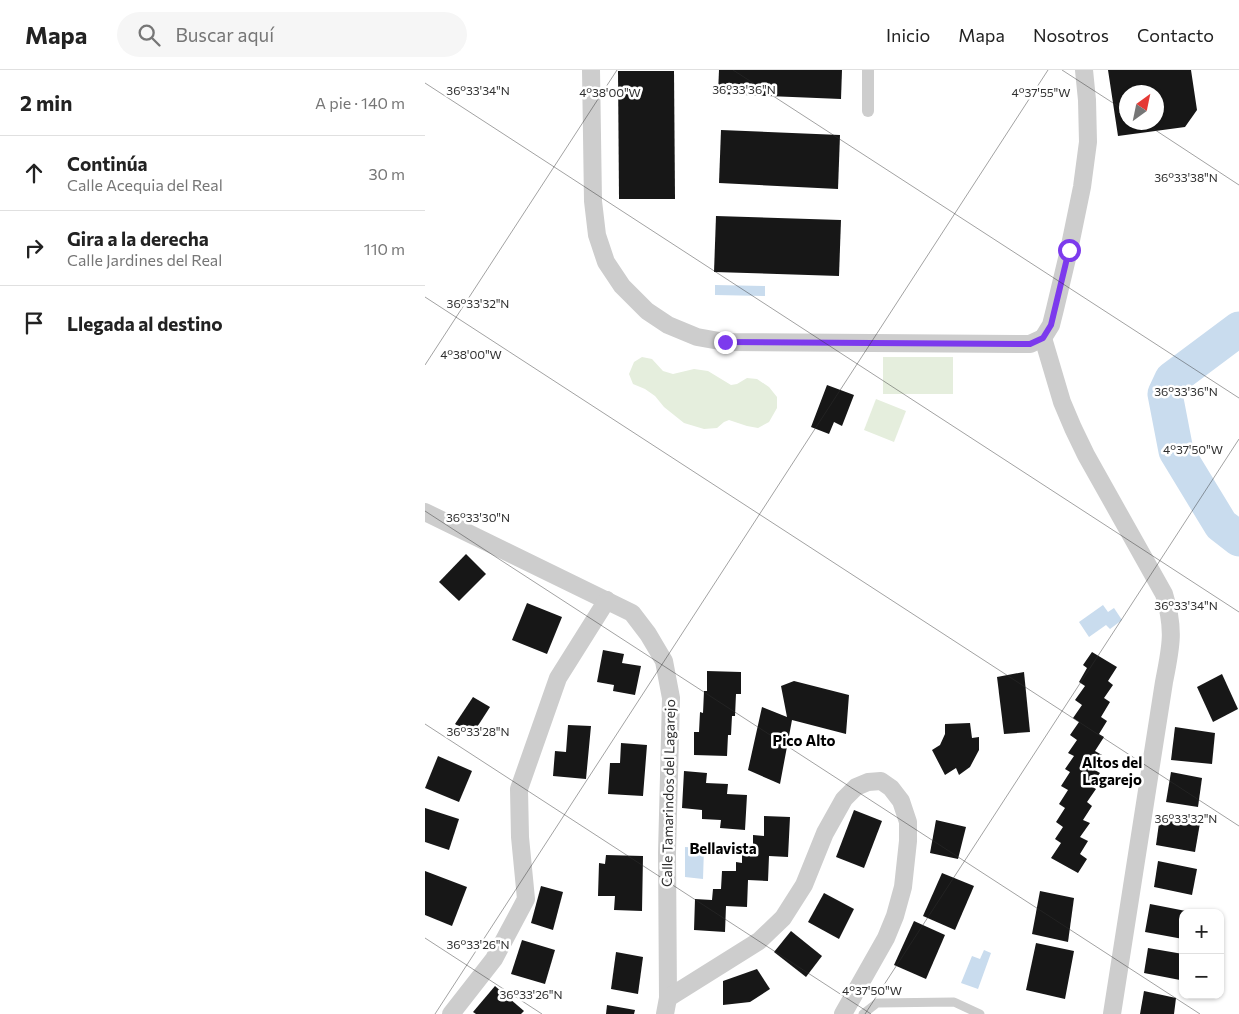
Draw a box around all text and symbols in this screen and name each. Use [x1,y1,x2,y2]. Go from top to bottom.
search box [117,12,467,57]
text: Mapa [25,20,87,49]
icon: search [135,21,163,49]
text: Buscar aquí [175,23,274,46]
text: Inicio [886,24,930,46]
text: Mapa [958,24,1005,46]
text: Nosotros [1033,24,1109,46]
text: Contacto [1137,24,1214,46]
text: 36°33'36"N [712,82,776,96]
text: 36°33'34"N [446,83,510,97]
text: 4°38'00"W [579,85,641,99]
text: 4°37'55"W [1012,85,1070,99]
north arrow [1119,85,1164,130]
text: 2 min [20,90,72,115]
text: A pie · 140 m [315,93,405,112]
text: Continúa [67,152,148,175]
icon: ahead [20,159,48,187]
text: 30 m [368,164,405,183]
text: 36°33'38"N [1154,170,1218,184]
text: Calle Acequia del Real [67,175,223,194]
text: Gira a la derecha [67,227,209,250]
icon: right [20,234,48,262]
text: 110 m [364,239,405,258]
route start [1058,239,1081,262]
text: Calle Jardines del Real [67,250,222,269]
text: 36°33'32"N [447,296,509,310]
icon: arrive [20,309,48,337]
text: Llegada al destino [67,312,223,335]
route end [714,331,737,354]
text: 4°38'00"W [440,347,502,361]
text: 36°33'36"N [1154,384,1218,398]
text: 4°37'50"W [1163,442,1223,456]
text: 36°33'30"N [446,510,510,524]
text: 36°33'34"N [1154,598,1218,612]
street label: Calle Tamarindos del Lagarejo [658,699,678,887]
text: 36°33'28"N [446,724,510,738]
district label: Pico Alto [772,731,836,749]
district label: Altos del Lagarejo [1082,753,1142,788]
text: 36°33'32"N [1155,811,1217,825]
district label: Bellavista [689,839,757,857]
map controls [1179,909,1224,999]
button: + [1179,909,1224,954]
text: 36°33'26"N [446,937,510,951]
button: − [1179,954,1224,999]
text: 4°37'50"W [842,983,902,997]
text: 36°33'26"N [499,987,563,1001]

